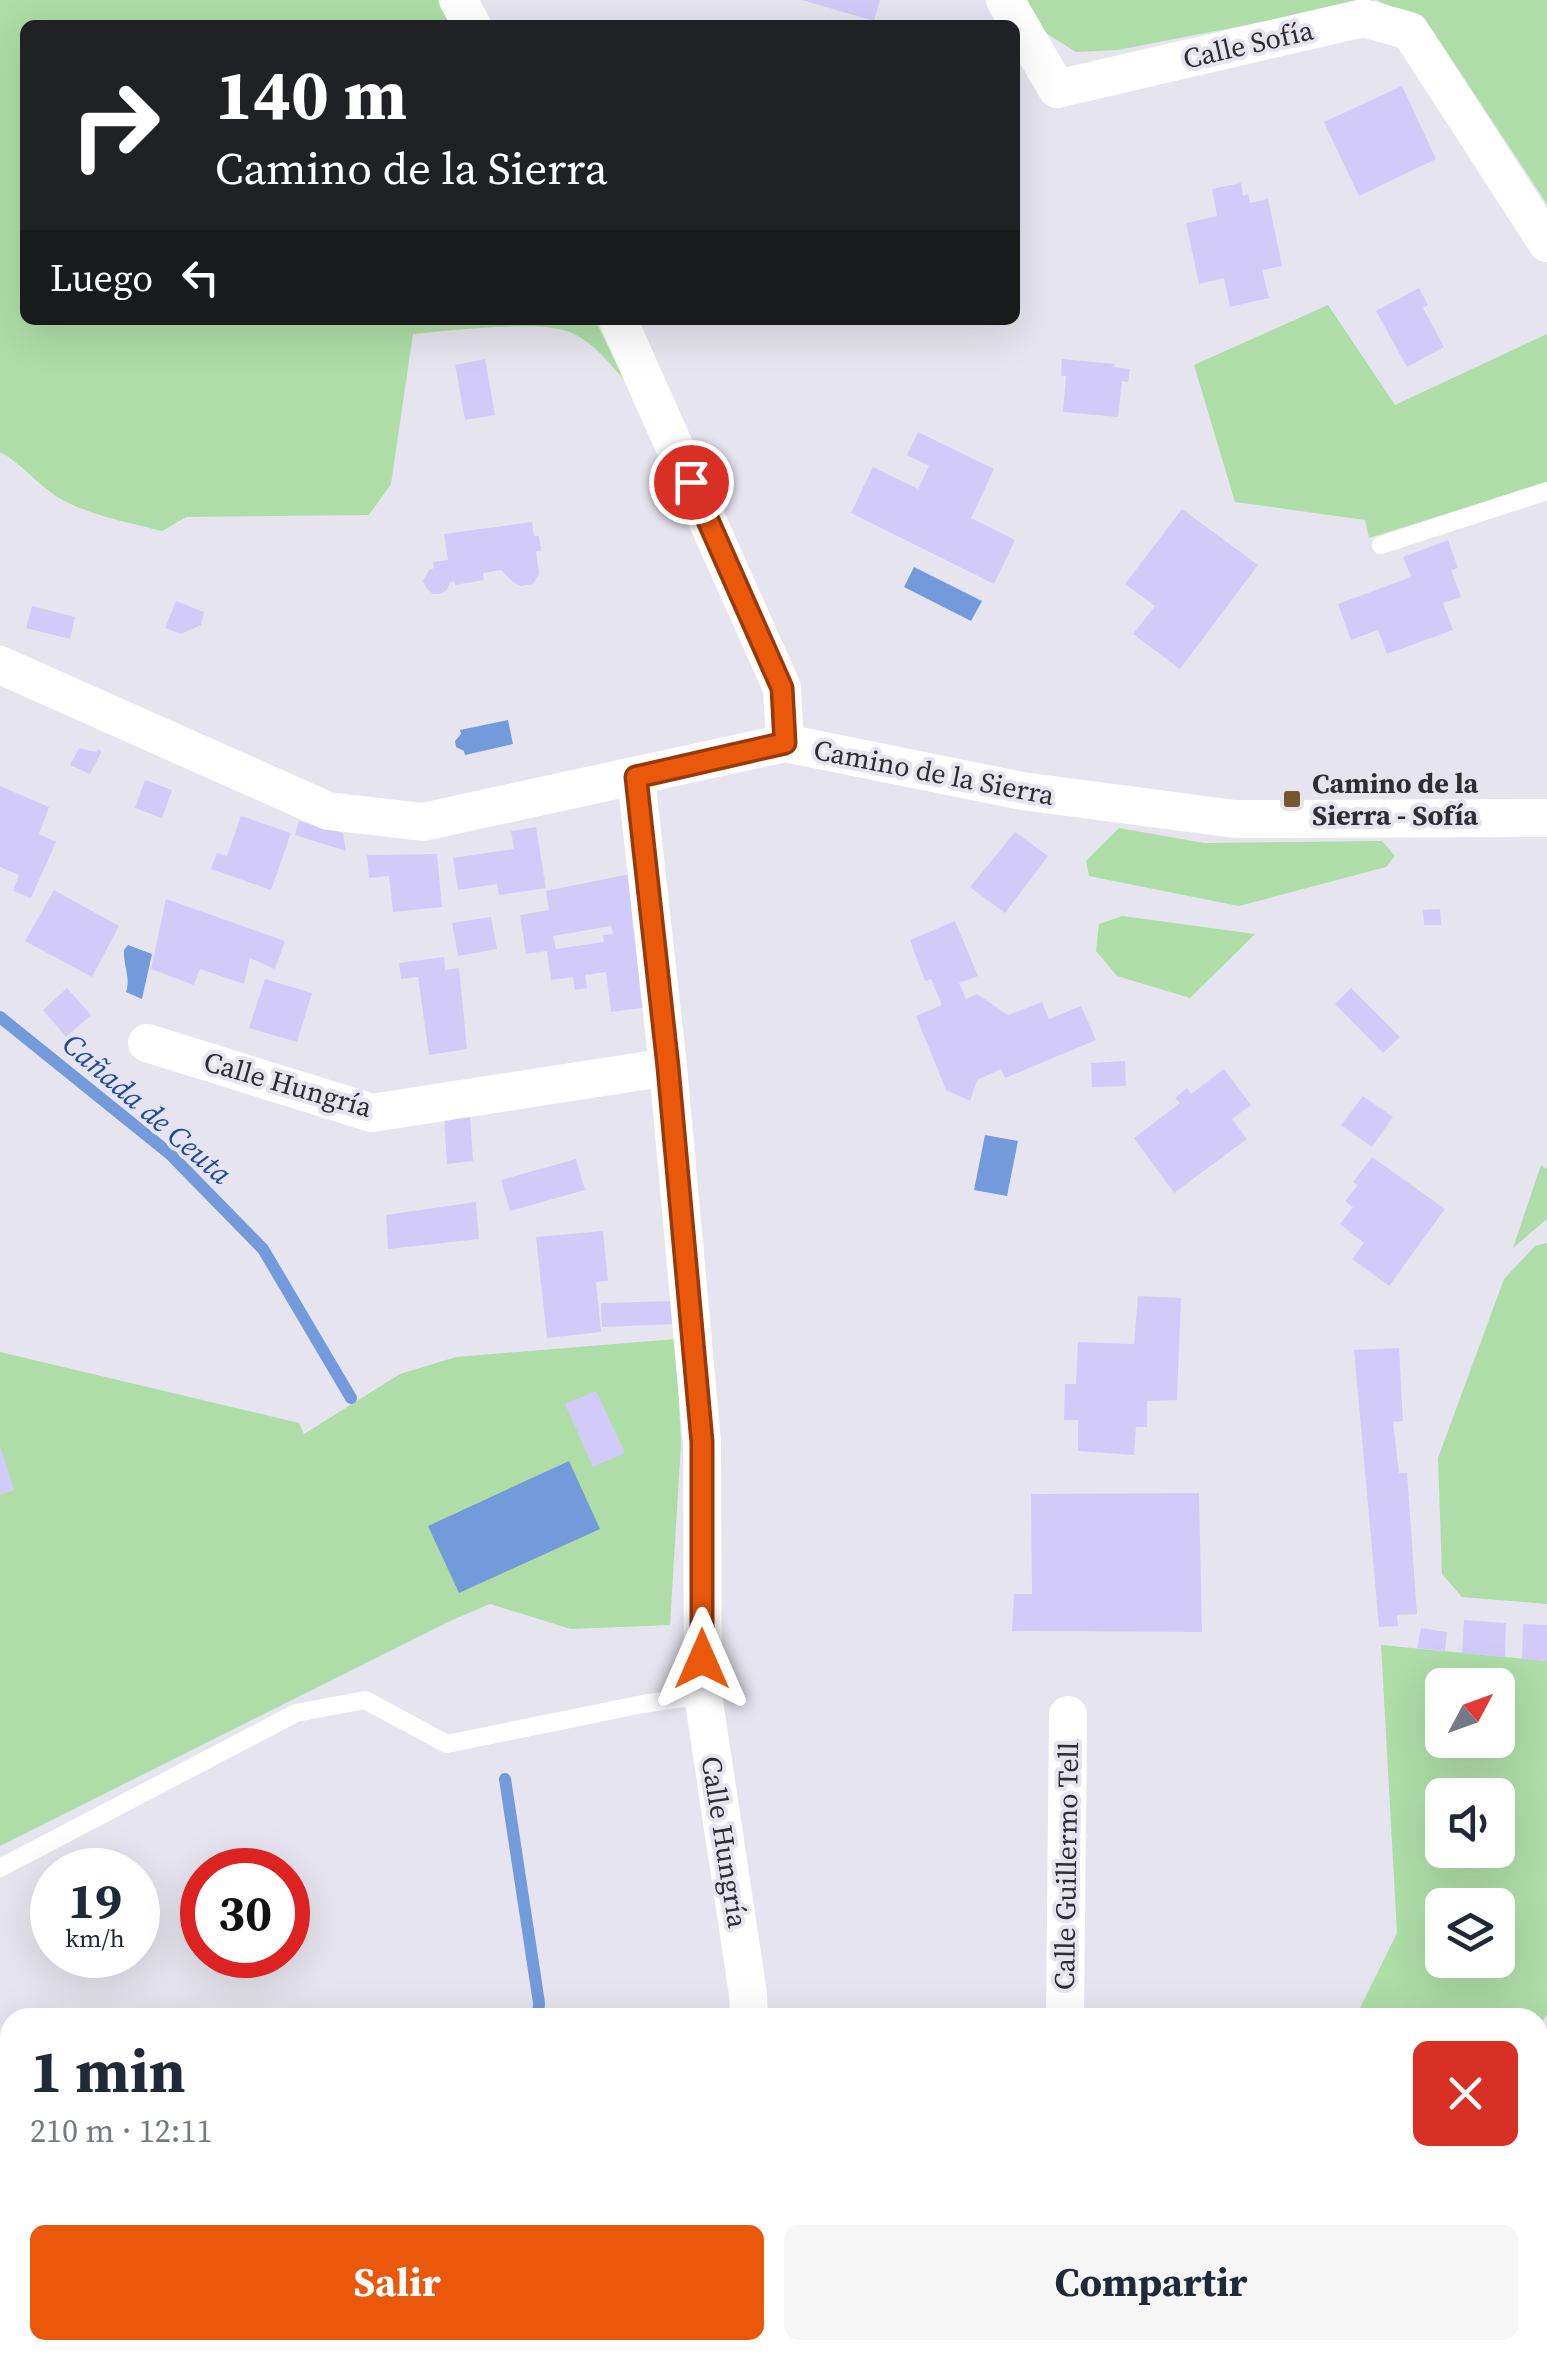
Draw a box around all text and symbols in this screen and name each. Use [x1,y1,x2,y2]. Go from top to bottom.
street label: Calle Sofía [1179,10,1318,77]
text: 140 m [215,46,407,142]
icon: right [50,60,180,190]
text: Camino de la Sierra [215,137,608,199]
icon: left [173,250,228,305]
text: Luego [50,252,153,304]
pin [649,440,734,525]
icon: arrive [664,455,719,510]
street label: Camino de la Sierra [810,730,1058,814]
place label: Camino de la Sierra - Sofía [1312,764,1479,834]
marker: Camino de la Sierra - Sofía [1281,788,1303,810]
water label: Cañada de Ceuta [54,1024,241,1194]
street label: Calle Hungría [200,1042,377,1126]
position arrow [650,1607,754,1711]
north arrow [1425,1668,1515,1758]
map controls [1425,1668,1515,1978]
street label: Calle Guillermo Tell [1045,1742,1087,1990]
street label: Calle Hungría [693,1754,757,1931]
button: sound [1425,1778,1515,1868]
speed limit sign: 30 [180,1848,310,1978]
text: 19 [68,1866,122,1935]
button: layers [1425,1888,1515,1978]
text: km/h [65,1921,125,1955]
text: 1 min [30,2030,186,2112]
button: close [1413,2041,1518,2146]
text: 210 m · 12:11 [30,2109,212,2153]
button: Salir [30,2225,764,2340]
button: Compartir [784,2225,1518,2340]

